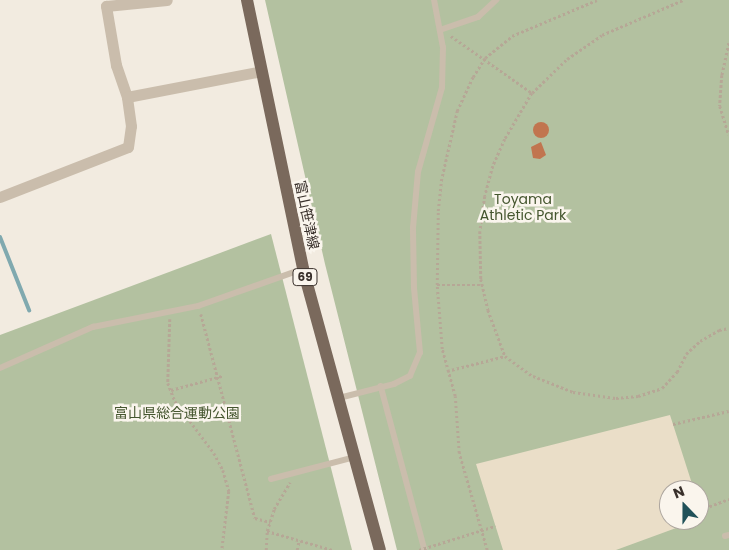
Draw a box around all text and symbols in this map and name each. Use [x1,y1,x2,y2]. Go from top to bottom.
street label: 富山笹津線 [292,179,322,251]
park label: Toyama Athletic Park [480,191,566,223]
road number: 69 [291,268,319,286]
park label: 富山県総合運動公園 [114,405,240,421]
north arrow [659,480,709,530]
text: N [670,481,687,503]

